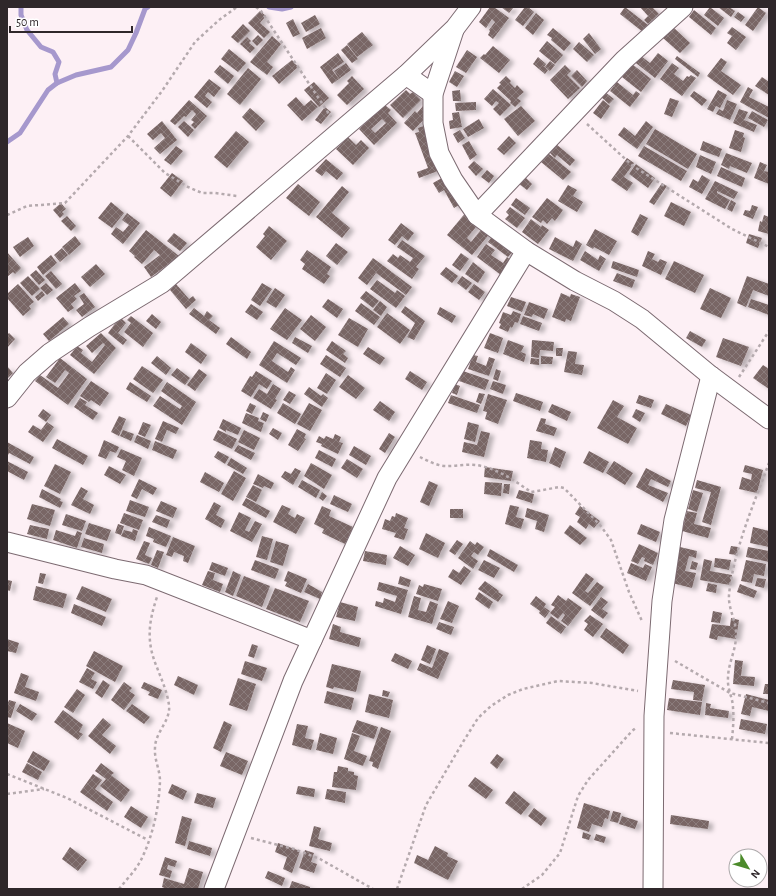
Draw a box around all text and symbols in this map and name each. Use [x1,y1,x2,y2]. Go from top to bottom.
scale bar [10,8,132,34]
text: 50 m [16,16,39,28]
north arrow [728,848,768,888]
text: N [749,867,762,880]

